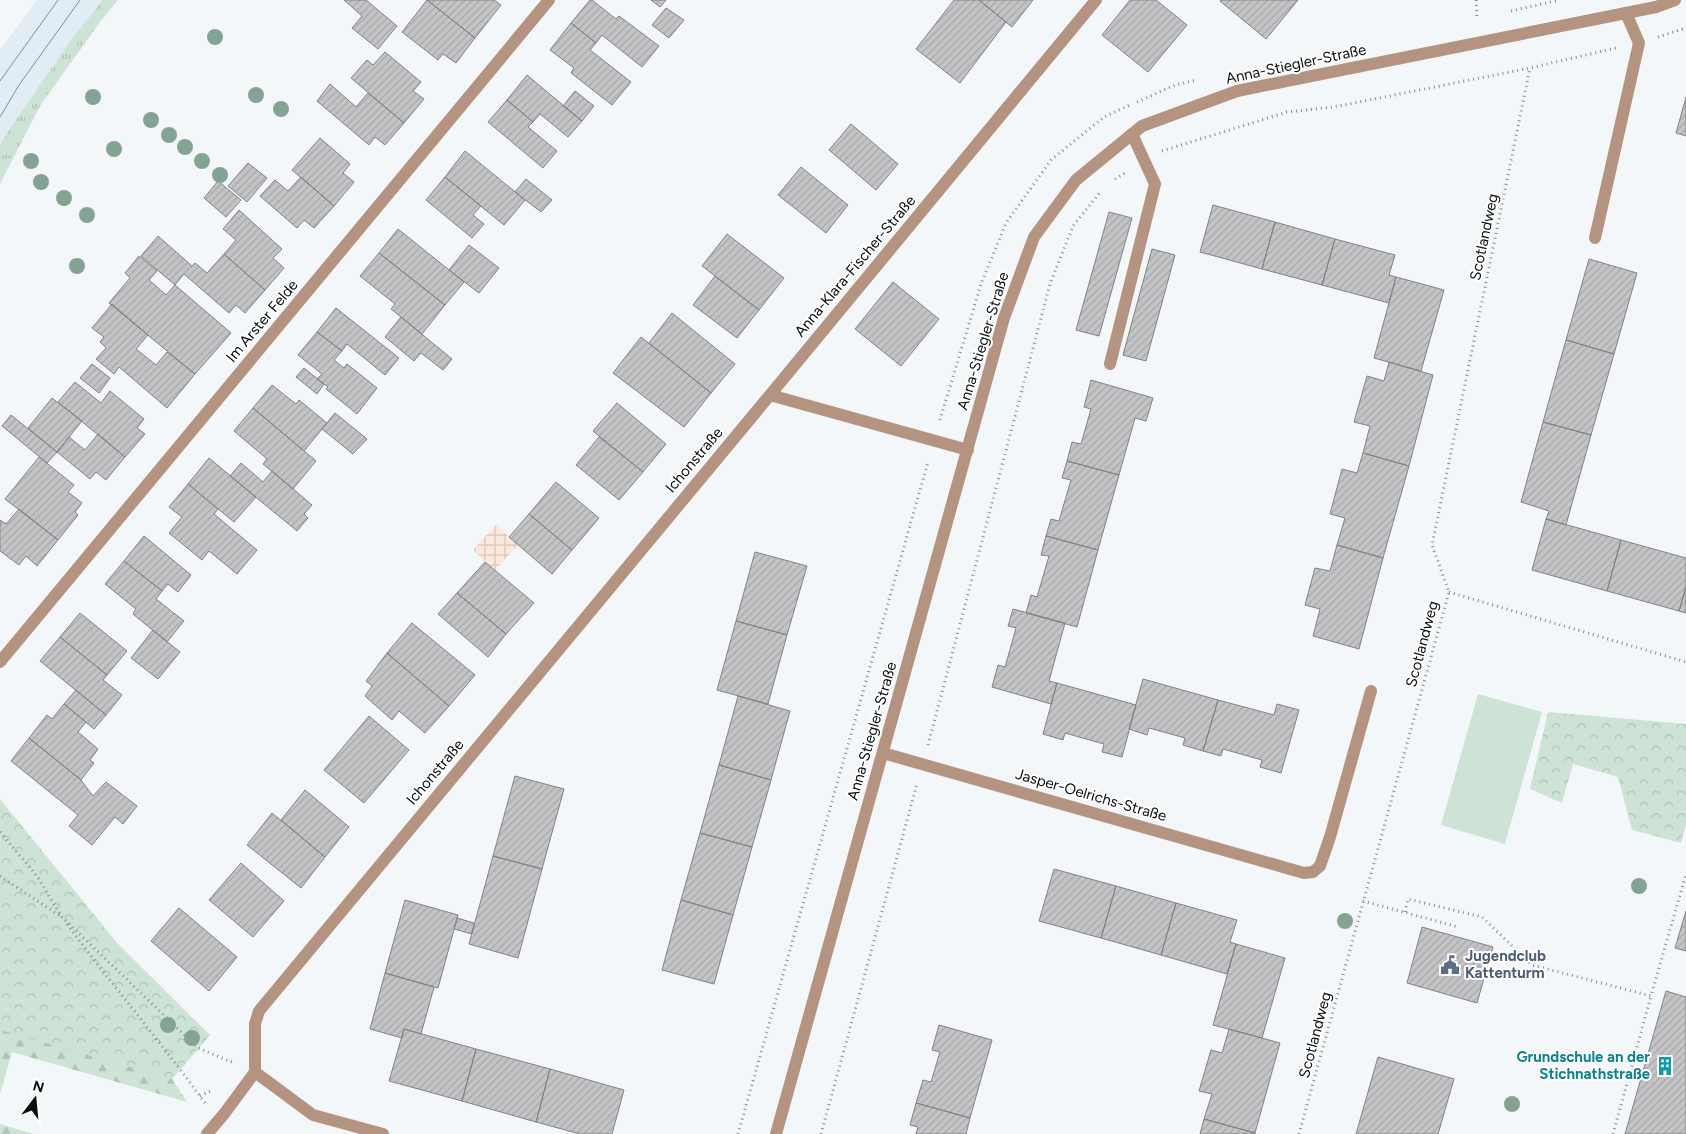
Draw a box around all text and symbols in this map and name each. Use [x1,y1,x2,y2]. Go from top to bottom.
street label: Anna-Stiegler-Straße [1224,40,1368,88]
street label: Anna-Klara-Fischer-Straße [791,192,919,340]
street label: Scotlandweg [1466,192,1502,282]
street label: Anna-Stiegler-Straße [953,270,1013,412]
street label: Im Arster Felde [222,276,302,366]
street label: Ichonstraße [662,424,726,496]
street label: Scotlandweg [1402,599,1442,689]
street label: Anna-Stiegler-Straße [844,660,900,802]
street label: Ichonstraße [403,736,467,808]
street label: Jasper-Oelrichs-Straße [1013,765,1169,825]
place label: Jugendclub Kattenturm [1465,947,1546,982]
public building icon: Jugendclub Kattenturm [1439,954,1461,976]
street label: Scotlandweg [1295,990,1335,1080]
place label: Grundschule an der Stichnathstraße [1516,1048,1651,1083]
building icon: Grundschule an der Stichnathstraße [1654,1055,1676,1077]
north arrow [10,1074,60,1124]
text: N [31,1077,46,1097]

